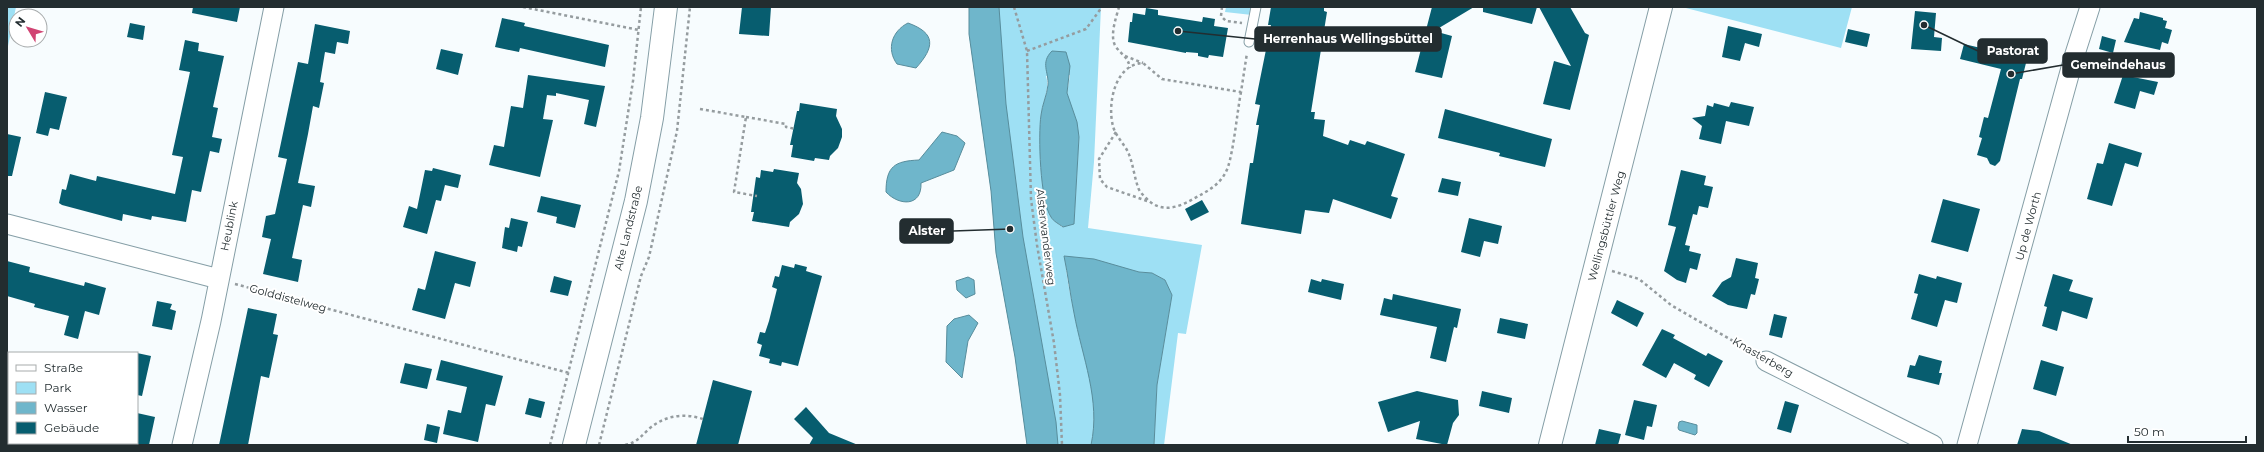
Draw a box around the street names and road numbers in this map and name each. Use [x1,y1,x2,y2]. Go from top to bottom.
street label: Wellingsbüttler Weg [1585,169,1627,283]
street label: Alte Landstraße [611,184,645,272]
street label: Alsterwanderweg [1033,188,1059,286]
street label: Up de Worth [2012,190,2044,262]
street label: Heublink [217,200,241,252]
street label: Golddistelweg [248,281,328,315]
street label: Knasterberg [1730,334,1796,380]

